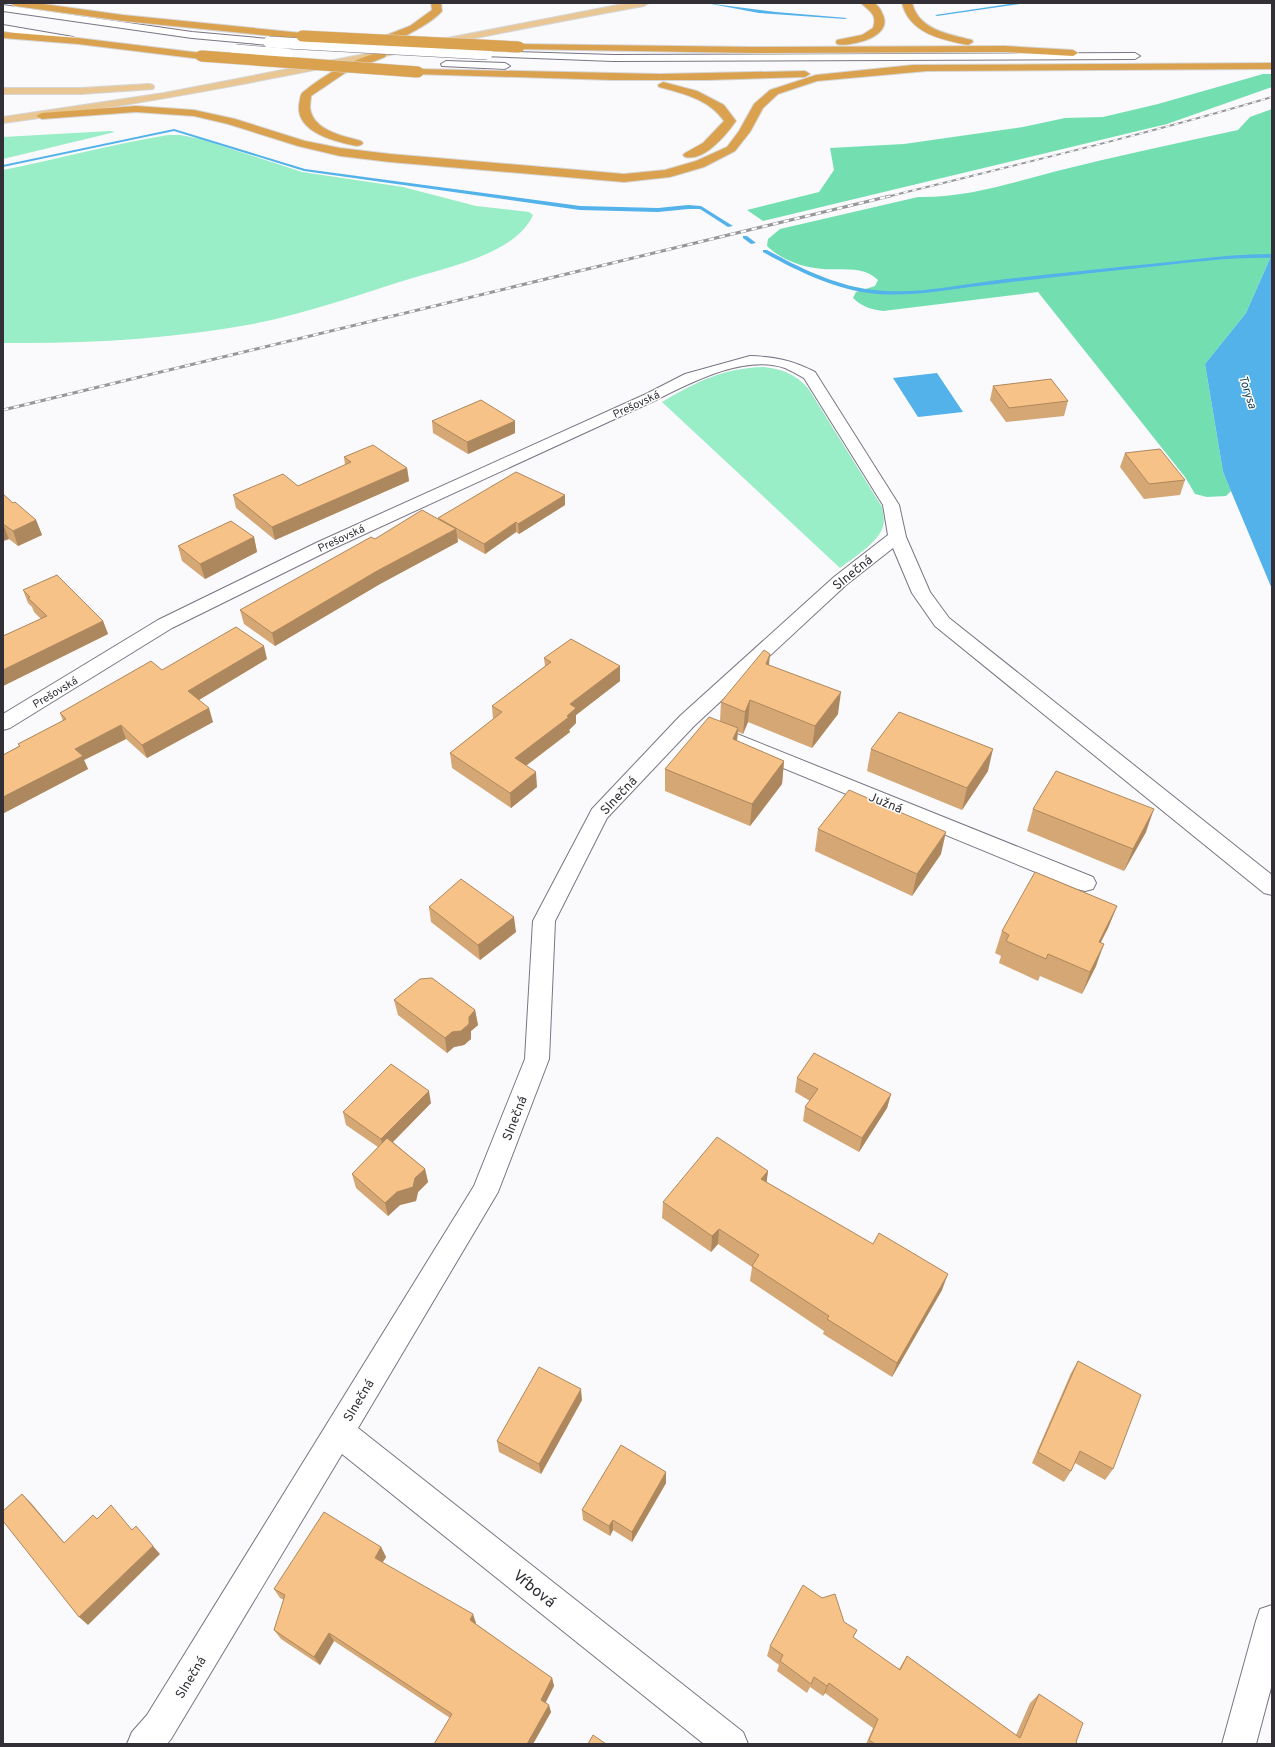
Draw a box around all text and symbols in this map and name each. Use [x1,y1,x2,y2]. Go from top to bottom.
water label: Torysa [1234,374,1260,412]
street label: Prešovská [611,388,662,422]
street label: Prešovská [316,522,367,556]
street label: Slnečná [830,553,877,594]
street label: Prešovská [30,674,81,712]
street label: Slnečná [598,774,641,819]
street label: Južná [866,790,905,818]
street label: Slnečná [500,1094,532,1143]
street label: Slnečná [341,1377,379,1425]
street label: Vŕbová [508,1566,559,1613]
street label: Slnečná [173,1654,211,1702]

